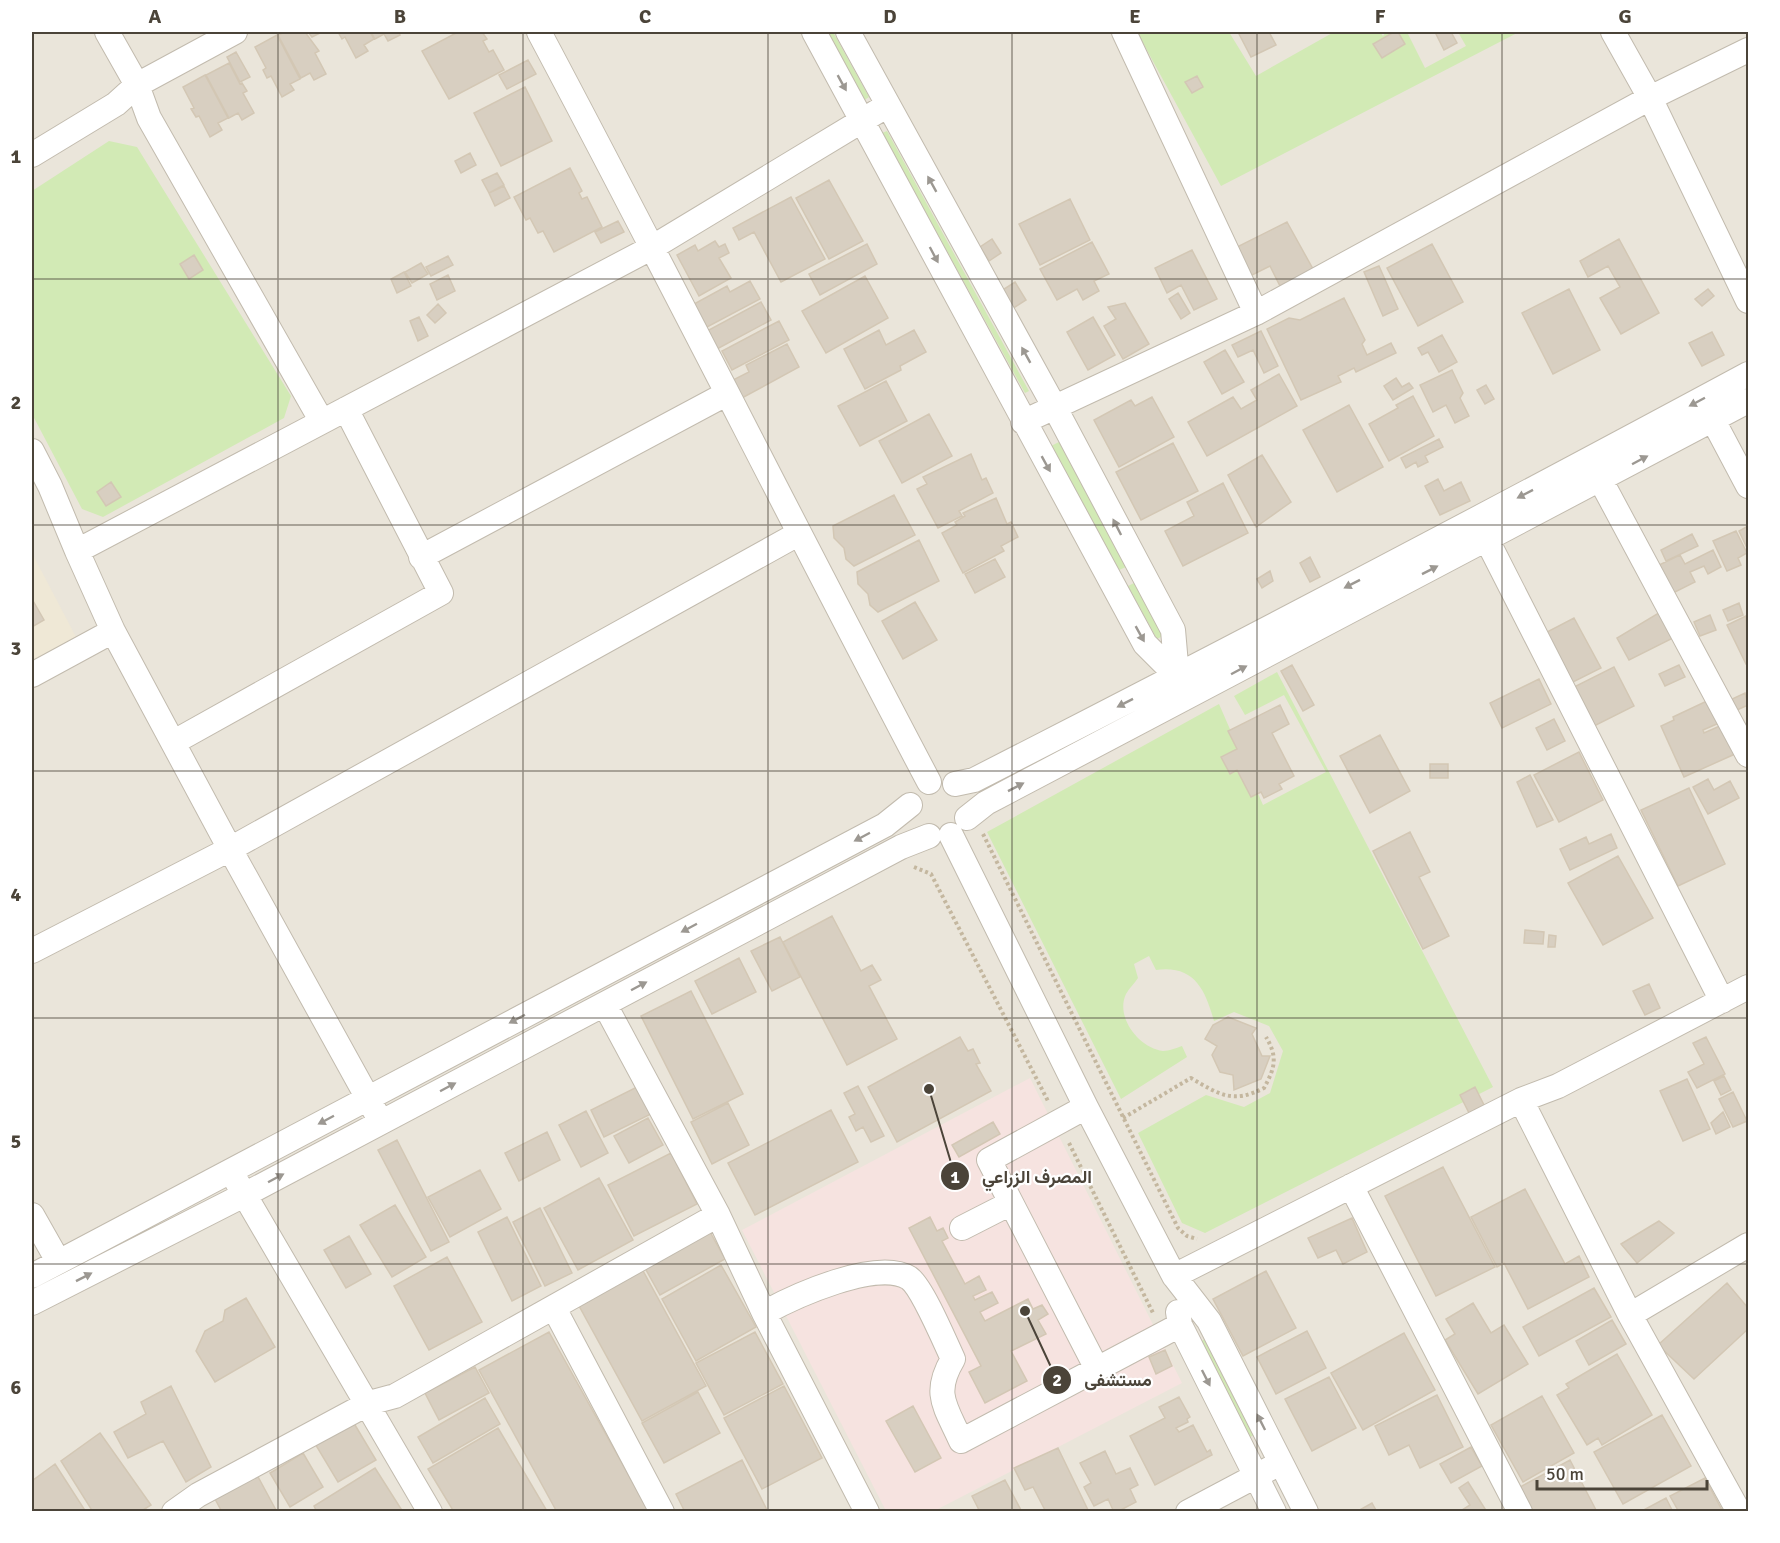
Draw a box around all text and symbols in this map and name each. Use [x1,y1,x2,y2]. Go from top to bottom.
text: A [149,4,162,29]
text: B [394,4,406,29]
text: C [639,4,651,29]
text: D [883,4,897,29]
text: E [1129,4,1141,29]
text: F [1375,4,1386,29]
text: G [1618,4,1632,29]
one-way arrow [837,75,847,92]
text: 1 [11,144,22,169]
one-way arrow [926,176,937,192]
one-way arrow [929,246,939,263]
one-way arrow [1021,346,1031,363]
text: 2 [11,390,21,415]
one-way arrow [1688,397,1705,407]
one-way arrow [1041,455,1051,472]
one-way arrow [1632,455,1649,465]
one-way arrow [1517,489,1534,499]
one-way arrow [1112,519,1122,536]
one-way arrow [1422,565,1439,574]
one-way arrow [1343,579,1360,589]
one-way arrow [1135,626,1145,643]
text: 3 [11,636,21,661]
one-way arrow [1231,665,1248,675]
one-way arrow [1116,698,1133,708]
one-way arrow [1008,782,1025,792]
one-way arrow [853,832,870,842]
text: 4 [11,882,22,907]
one-way arrow [681,923,698,933]
one-way arrow [631,982,648,991]
one-way arrow [508,1014,525,1023]
one-way arrow [440,1082,457,1092]
one-way arrow [317,1115,334,1125]
text: 5 [11,1129,21,1154]
callout: المصرف الزراعي [940,1158,1104,1194]
text: 1 [950,1166,960,1188]
text: المصرف الزراعي [982,1166,1092,1192]
one-way arrow [267,1173,284,1183]
one-way arrow [75,1272,92,1282]
callout: مستشفى [1042,1362,1164,1398]
text: 2 [1052,1369,1062,1391]
text: مستشفى [1084,1369,1152,1391]
one-way arrow [1201,1369,1211,1386]
text: 6 [11,1375,22,1400]
one-way arrow [1256,1413,1266,1430]
scale bar [1537,1453,1706,1491]
text: 50 m [1546,1463,1584,1485]

